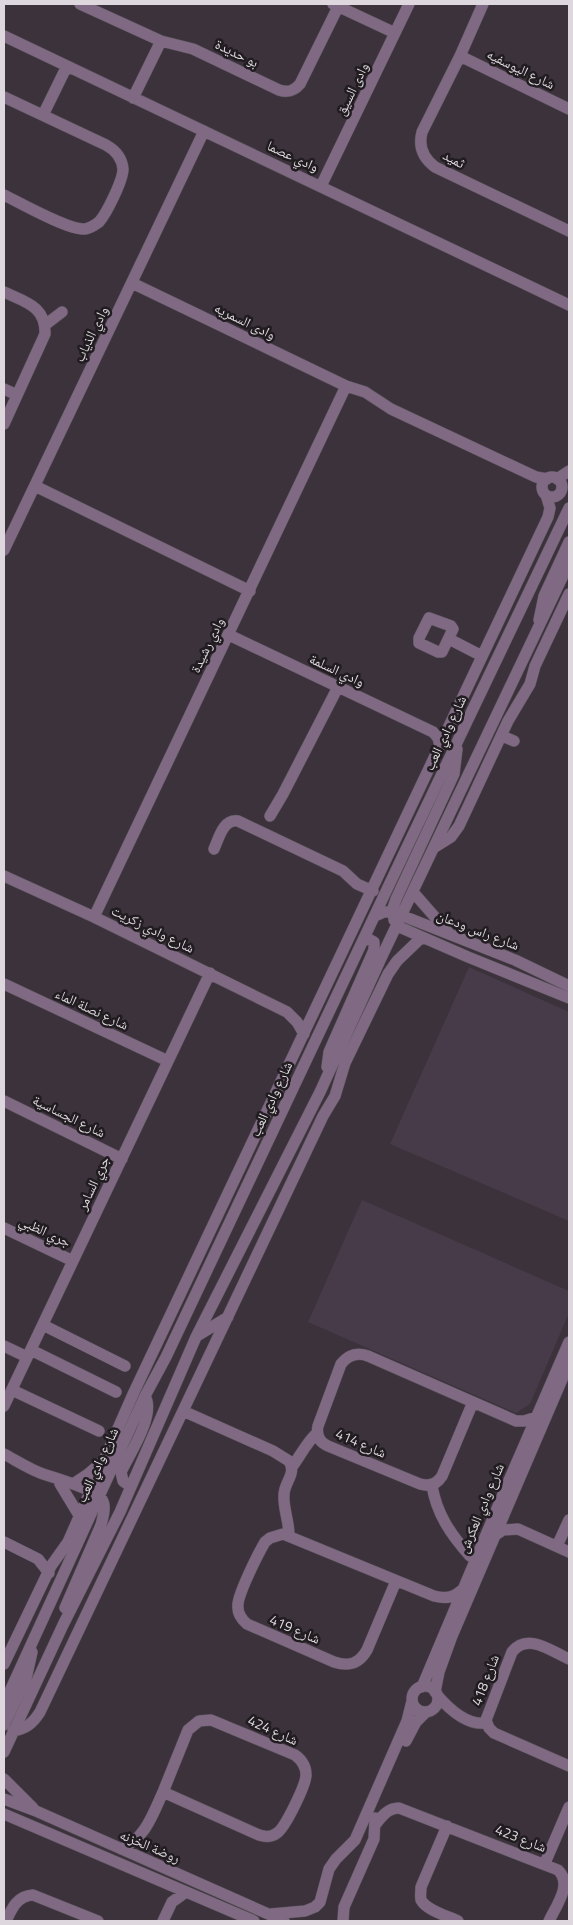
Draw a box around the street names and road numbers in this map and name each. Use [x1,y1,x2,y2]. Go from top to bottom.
street label: بو حديدة [212,33,263,72]
street label: شارع اليوسفيه [484,43,559,94]
street label: وادى السيق [330,59,373,119]
street label: وادي عصما [263,134,322,178]
street label: ثميد [439,144,469,173]
street label: وادى السمريه [211,297,279,344]
street label: وادي الذياب [68,302,114,366]
street label: وادي رشيدة [184,613,230,677]
street label: وادي السلمة [306,648,368,693]
street label: شارع وادي العب [418,692,473,774]
street label: شارع وادي زكريت [107,899,198,959]
street label: شارع راس ودعان [434,904,522,955]
street label: شارع نصلة الماء [52,982,132,1035]
street label: شارع وادي العب [244,1058,299,1140]
street label: شارع الجساسية [29,1089,109,1142]
street label: جري السامر [70,1152,116,1215]
street label: جري الظبي [15,1209,75,1253]
street label: شارع 414 [333,1422,390,1463]
street label: شارع وادي العب [70,1424,125,1506]
street label: شارع وادي العكرش [452,1460,510,1556]
street label: شارع 419 [267,1608,324,1649]
street label: شارع 418 [465,1651,504,1708]
street label: شارع 424 [245,1709,302,1750]
street label: شارع 423 [493,1818,550,1857]
street label: روضة الخزنه [117,1823,184,1868]

